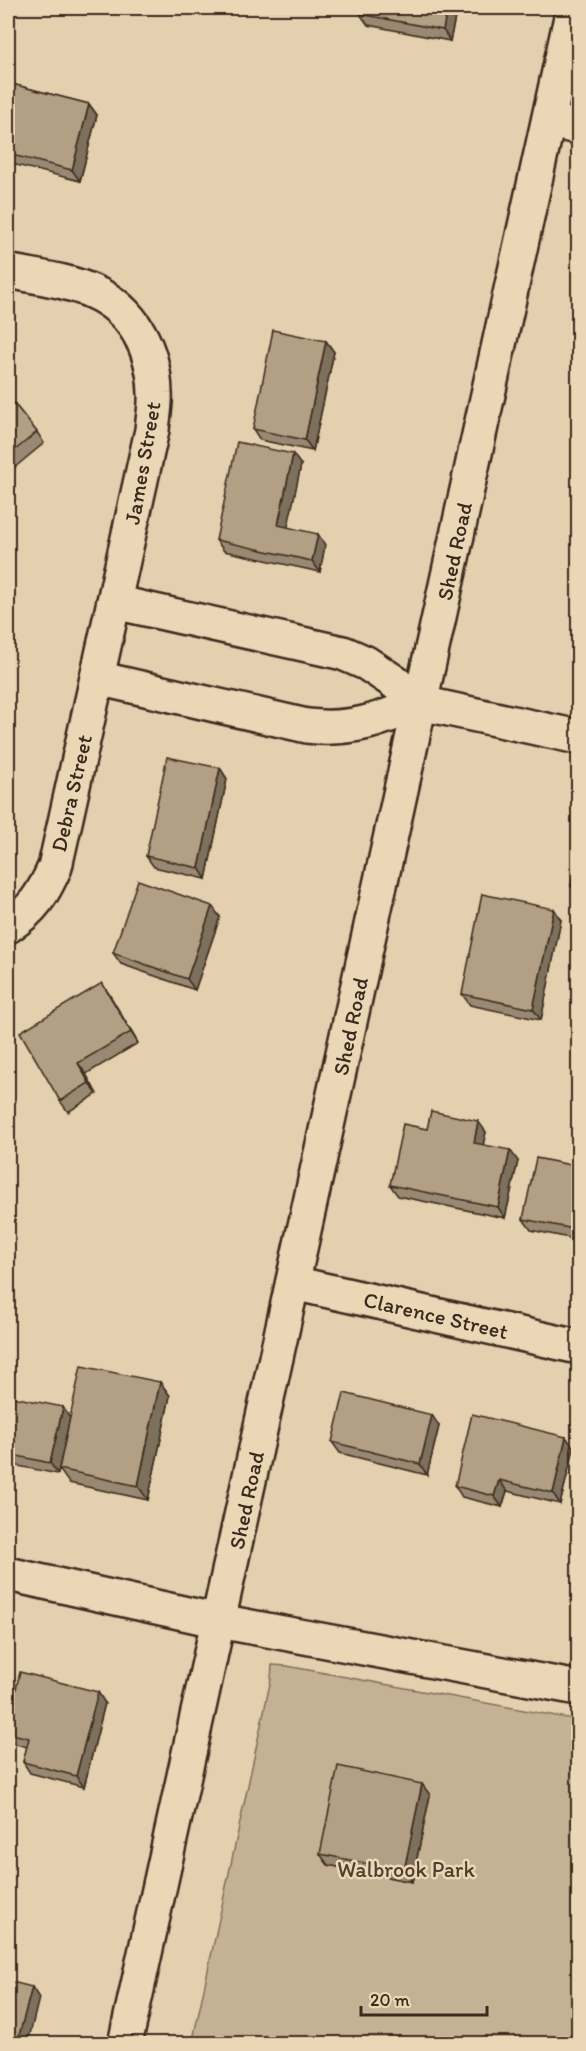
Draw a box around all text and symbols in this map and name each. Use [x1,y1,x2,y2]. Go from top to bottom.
street label: James Street [118,400,167,527]
street label: Shed Road [431,500,478,603]
street label: Debra Street [45,732,98,854]
street label: Shed Road [327,975,374,1078]
street label: Clarence Street [361,1286,511,1345]
street label: Shed Road [223,1449,270,1552]
park label: Walbrook Park [337,1856,475,1883]
scale bar [361,1979,487,2017]
text: 20 m [370,1989,410,2011]

